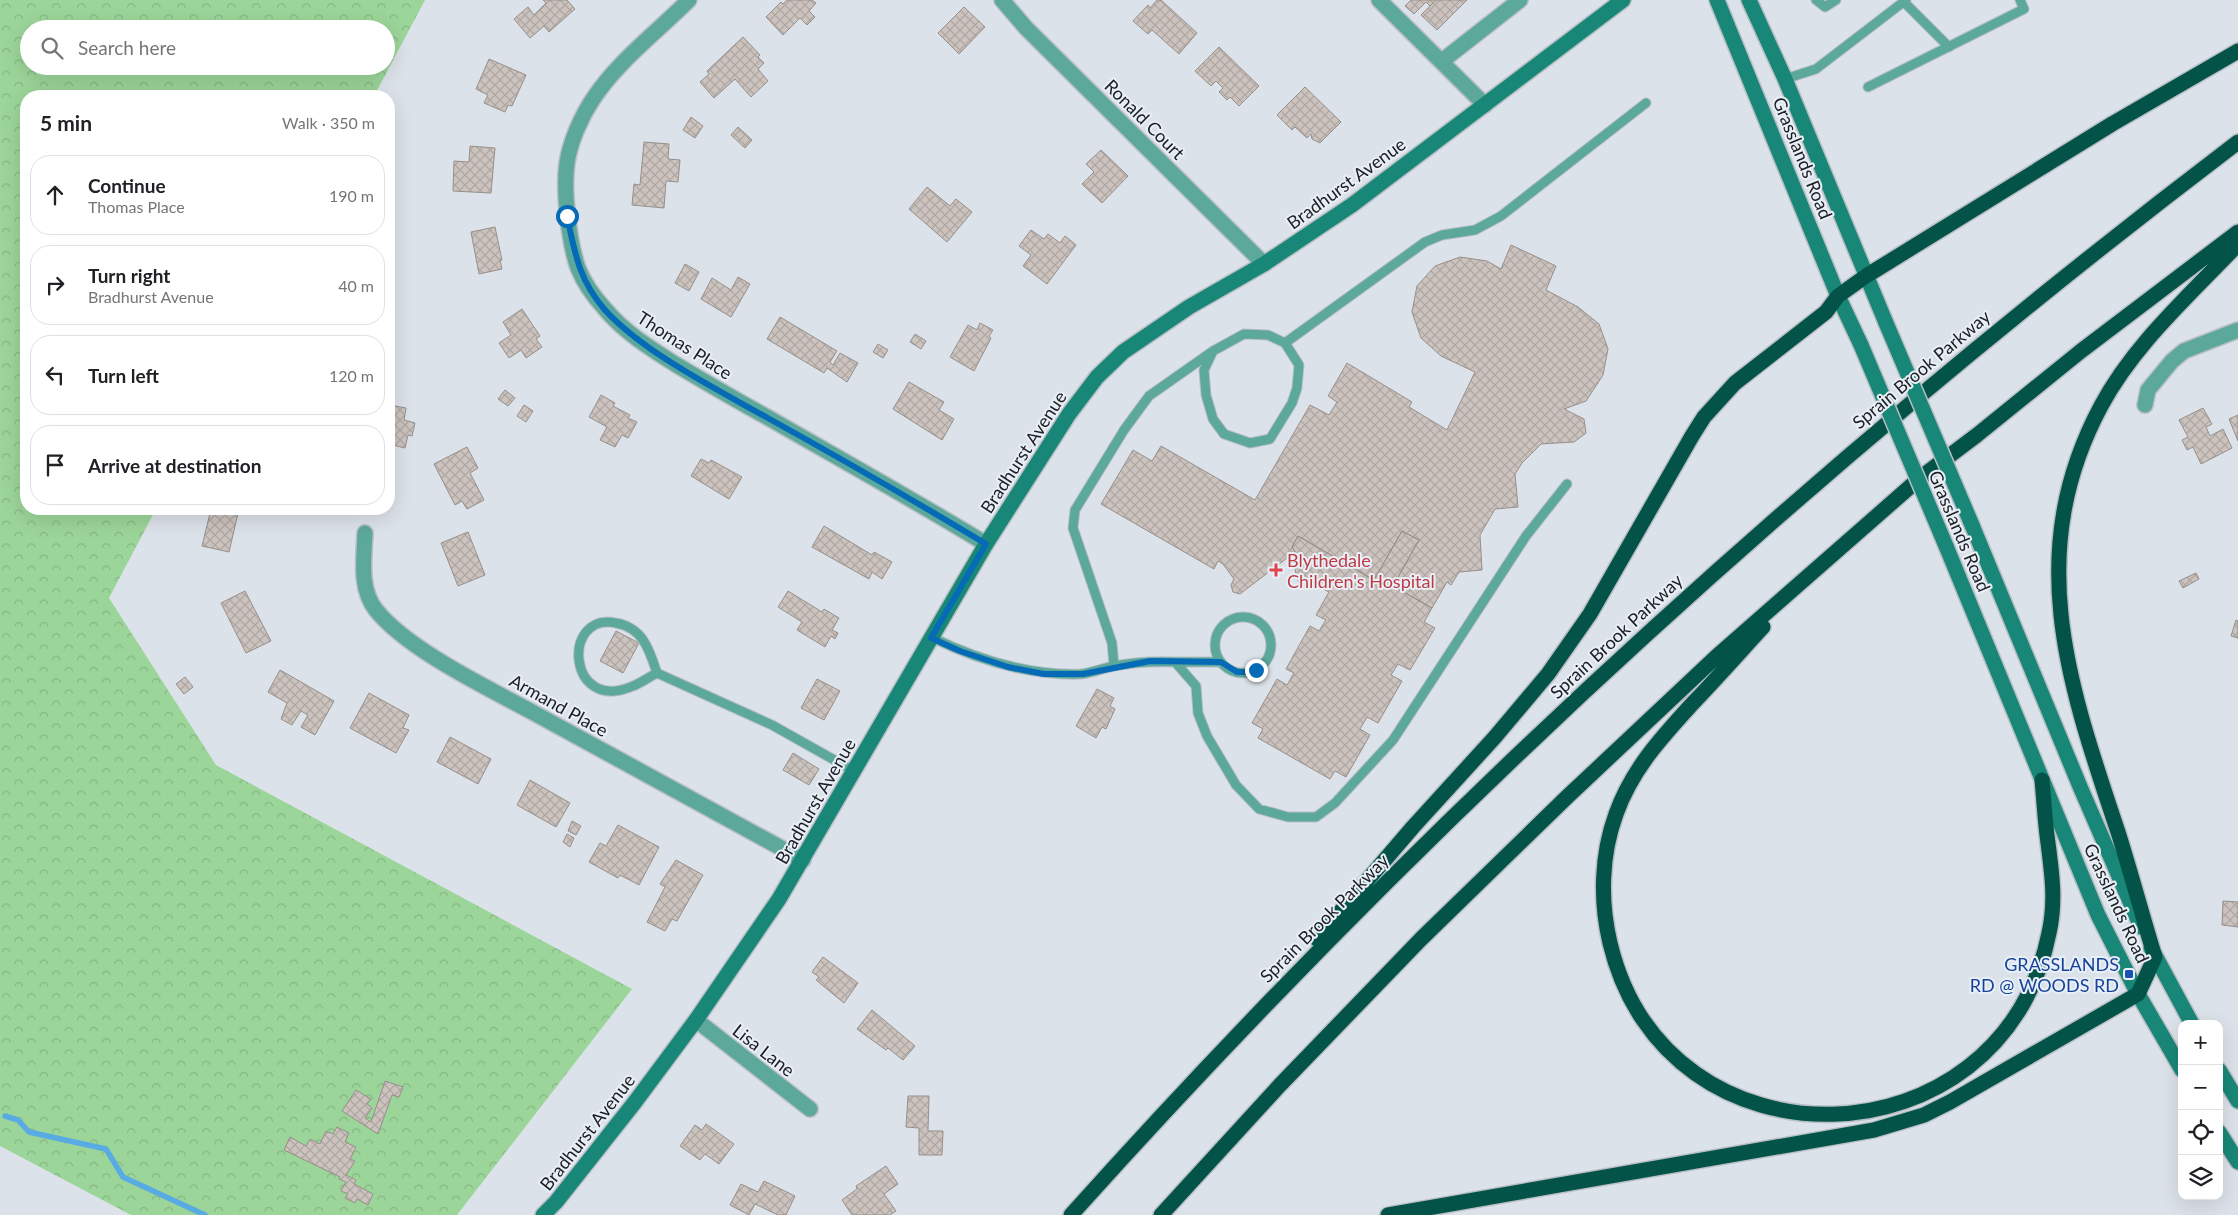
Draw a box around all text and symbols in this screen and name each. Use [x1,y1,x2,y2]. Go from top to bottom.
search box [20,20,395,75]
icon: search [38,34,66,62]
text: Search here [78,36,176,59]
street label: Ronald Court [1100,74,1190,164]
street label: Grasslands Road [1769,94,1837,222]
text: 5 min [40,110,92,135]
text: Walk · 350 m [282,113,375,132]
street label: Bradhurst Avenue [1282,133,1410,233]
text: Continue [88,174,166,197]
icon: ahead [41,181,69,209]
text: 190 m [329,186,374,205]
text: Thomas Place [88,197,185,216]
route start [556,205,579,228]
text: Turn right [88,264,170,287]
icon: right [41,271,69,299]
text: 40 m [338,276,374,295]
text: Bradhurst Avenue [88,287,214,306]
street label: Sprain Brook Parkway [1848,305,1995,433]
street label: Thomas Place [633,306,737,384]
icon: left [41,361,69,389]
text: Turn left [88,364,159,387]
text: 120 m [329,366,374,385]
street label: Bradhurst Avenue [975,387,1071,517]
icon: arrive [41,451,69,479]
text: Arrive at destination [88,454,261,477]
street label: Grasslands Road [1925,467,1995,595]
place label: Blythedale Children's Hospital [1287,549,1435,592]
marker: Blythedale Children's Hospital [1269,563,1283,577]
street label: Sprain Brook Parkway [1545,568,1687,703]
route end [1245,659,1268,682]
street label: Armand Place [506,669,612,741]
street label: Bradhurst Avenue [770,734,860,868]
street label: Grasslands Road [2080,840,2154,966]
street label: Sprain Brook Parkway [1255,849,1393,987]
place label: GRASSLANDS RD @ WOODS RD [1970,953,2119,996]
marker: GRASSLANDS RD @ WOODS RD [2123,968,2135,980]
street label: Lisa Lane [729,1019,799,1081]
map controls [2178,1020,2223,1200]
button: + [2178,1020,2223,1065]
button: − [2178,1065,2223,1110]
street label: Bradhurst Avenue [535,1070,639,1194]
button: locate [2178,1110,2223,1155]
button: layers [2178,1155,2223,1200]

